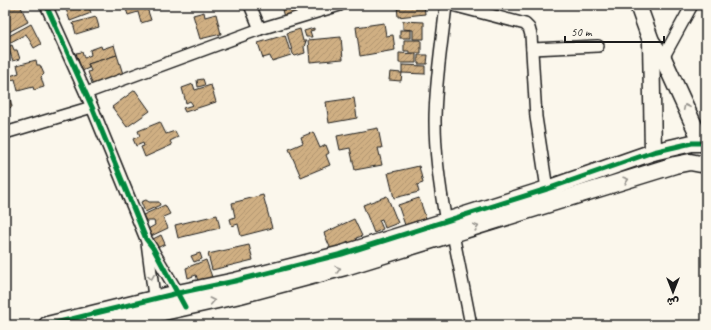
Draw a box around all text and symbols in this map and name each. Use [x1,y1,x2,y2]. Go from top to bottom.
scale bar [565,18,664,44]
text: 50 m [571,24,593,40]
one-way arrow [682,104,690,111]
one-way arrow [623,176,630,185]
one-way arrow [472,223,479,232]
one-way arrow [334,265,341,274]
north arrow [653,272,693,312]
one-way arrow [146,274,155,280]
text: ش [667,295,679,309]
one-way arrow [209,298,215,306]

